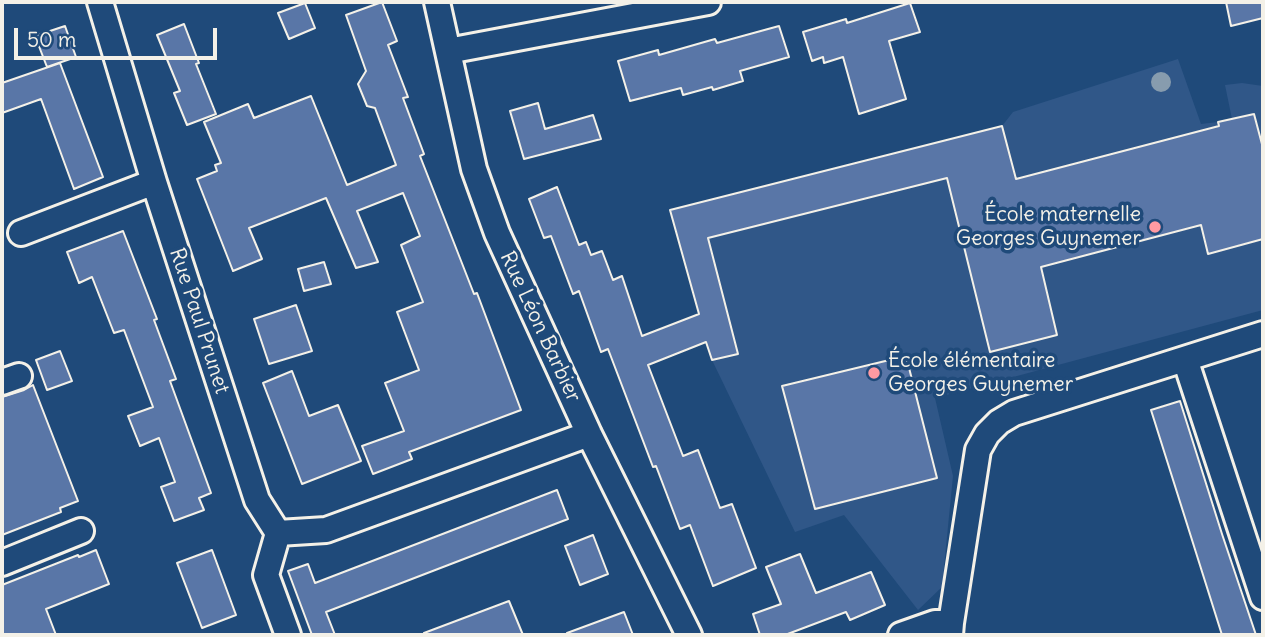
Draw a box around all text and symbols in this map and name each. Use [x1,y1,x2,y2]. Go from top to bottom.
scale bar [18,14,220,58]
text: 50 m [27,26,76,53]
place label: École maternelle Georges Guynemer [956,202,1141,252]
marker: École maternelle Georges Guynemer [1147,219,1163,235]
street label: Rue Paul Prunet [164,245,234,397]
street label: Rue Léon Barbier [494,248,586,406]
place label: École élémentaire Georges Guynemer [888,348,1073,398]
marker: École élémentaire Georges Guynemer [866,365,882,381]

